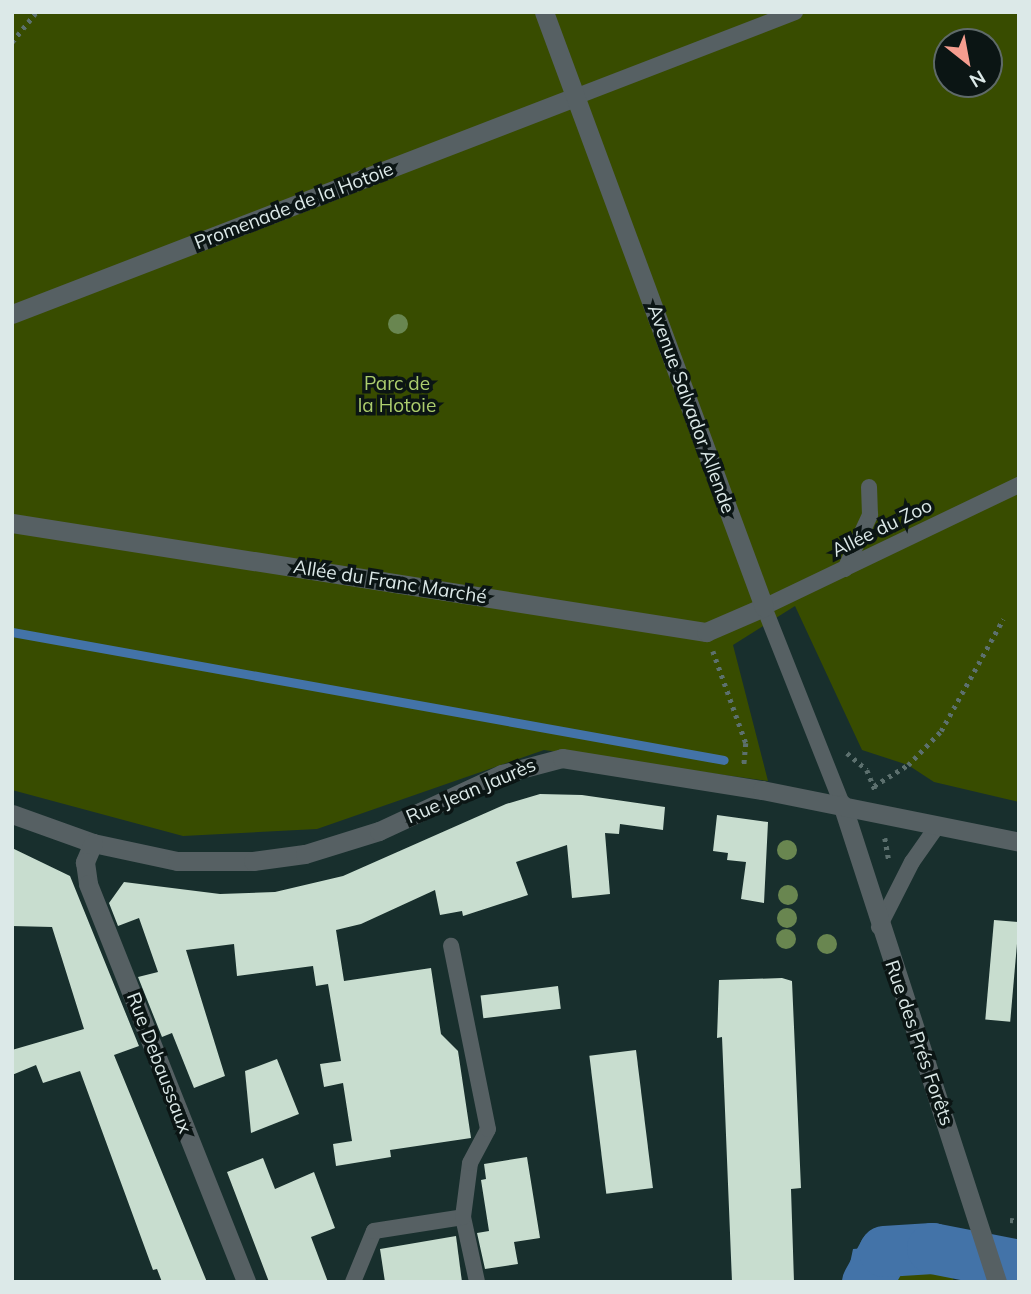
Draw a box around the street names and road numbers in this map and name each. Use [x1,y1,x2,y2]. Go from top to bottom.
street label: Promenade de la Hotoie [191,158,397,254]
street label: Avenue Salvador Allende [643,301,739,517]
street label: Allée du Zoo [828,494,936,562]
street label: Allée du Franc Marché [292,555,488,609]
street label: Rue Jean Jaurès [403,753,539,829]
street label: Rue des Prés Forêts [880,957,958,1129]
street label: Rue Debaussaux [122,989,196,1137]

